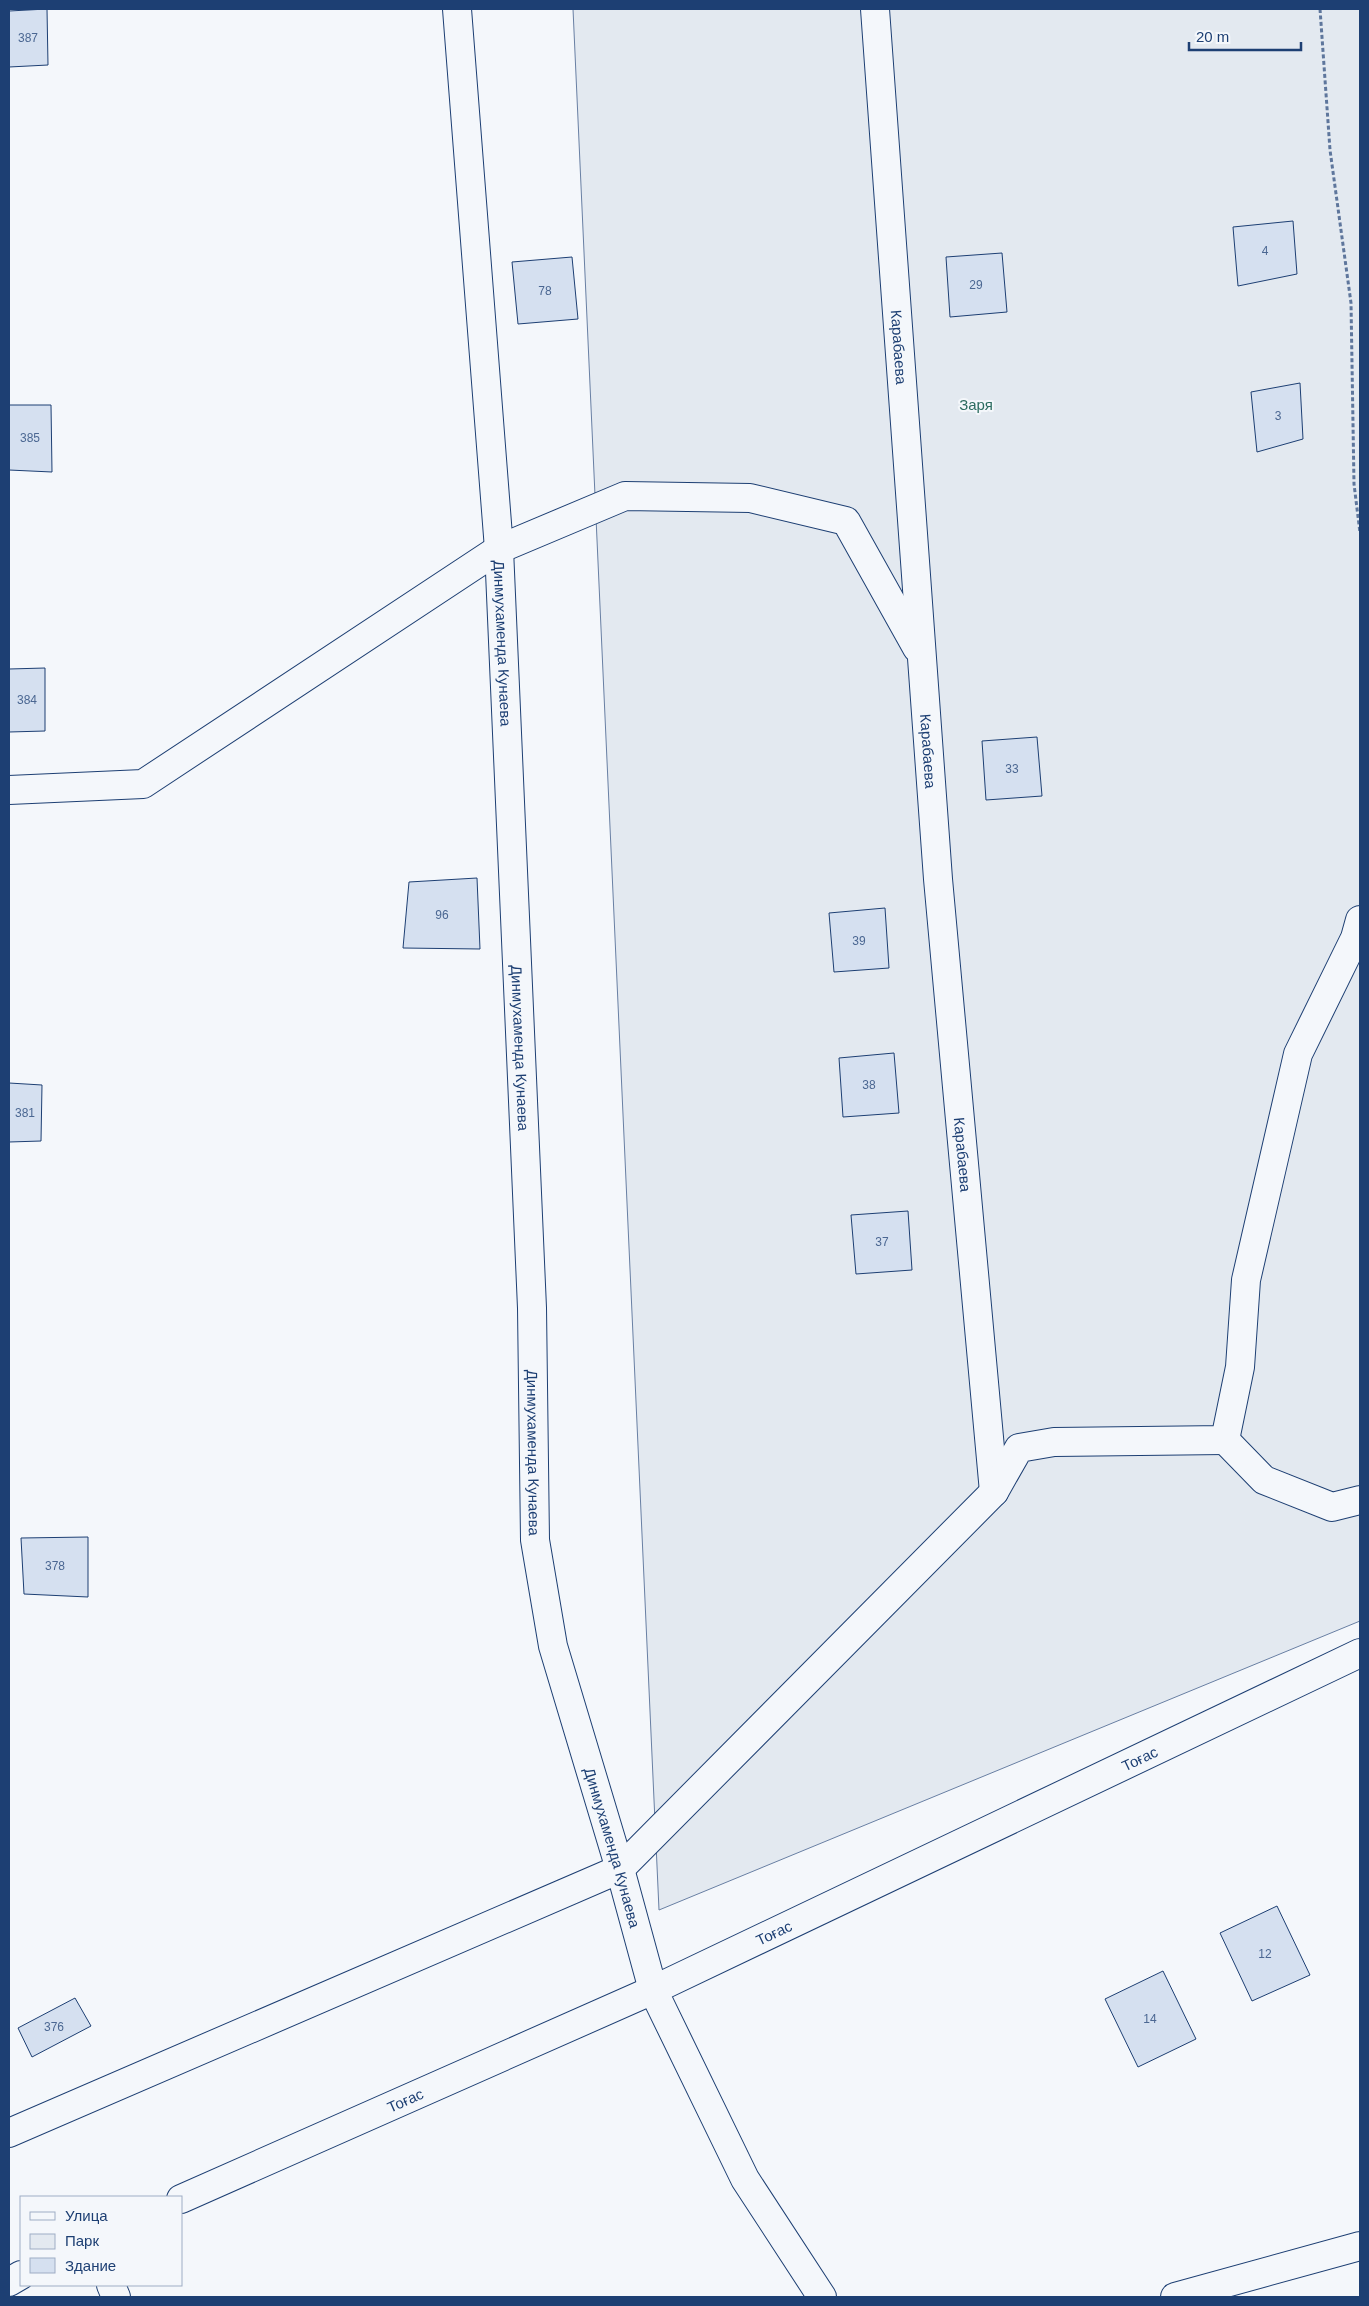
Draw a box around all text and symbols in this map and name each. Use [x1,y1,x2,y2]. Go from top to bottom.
scale bar [1189,20,1302,52]
text: 20 m [1196,28,1229,45]
house number: 387 [18,31,38,45]
house number: 4 [1262,244,1269,258]
house number: 29 [969,278,983,292]
house number: 78 [538,284,552,298]
street label: Карабаева [888,309,911,386]
park label: Заря [959,396,993,413]
house number: 3 [1275,409,1282,423]
house number: 385 [20,431,40,445]
street label: Динмухаменда Кунаева [491,560,515,727]
house number: 384 [17,693,37,707]
street label: Карабаева [918,713,940,790]
house number: 33 [1005,762,1019,776]
house number: 96 [435,908,449,922]
house number: 39 [852,934,866,948]
street label: Динмухаменда Кунаева [509,965,533,1132]
house number: 38 [862,1078,876,1092]
house number: 381 [15,1106,35,1120]
street label: Карабаева [951,1117,975,1193]
house number: 37 [875,1235,889,1249]
street label: Динмухаменда Кунаева [524,1369,543,1536]
house number: 378 [45,1559,65,1573]
street label: Тоғас [1119,1742,1160,1774]
street label: Динмухаменда Кунаева [581,1765,644,1930]
street label: Тоғас [753,1916,795,1948]
house number: 12 [1258,1947,1272,1961]
house number: 14 [1143,2012,1157,2026]
house number: 376 [44,2020,64,2034]
street label: Тоғас [384,2084,426,2115]
legend [20,2196,182,2286]
text: Улица [65,2207,108,2224]
text: Парк [65,2232,99,2249]
text: Здание [65,2257,116,2274]

